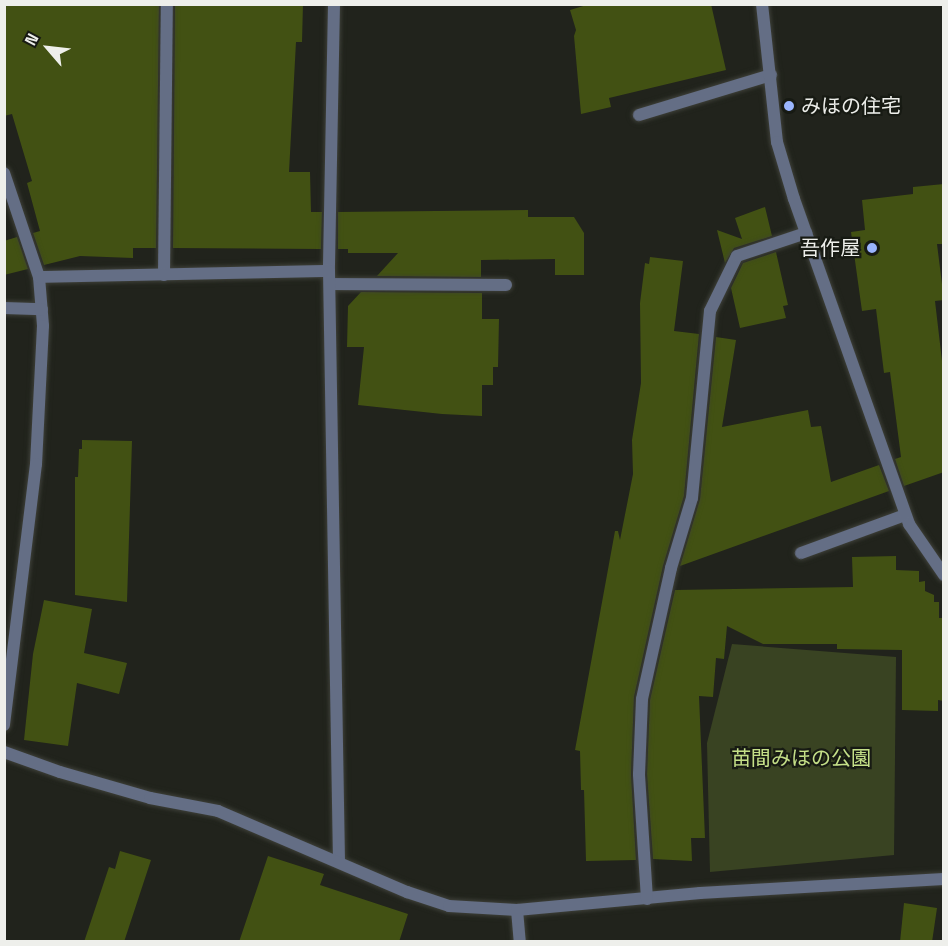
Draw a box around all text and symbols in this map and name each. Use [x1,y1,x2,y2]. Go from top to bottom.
north arrow [18,18,78,78]
text: N [20,30,43,49]
place label: みほの住宅 [801,94,901,118]
marker: みほの住宅 [782,99,796,113]
place label: 吾作屋 [800,236,860,260]
marker: 吾作屋 [865,241,879,255]
park label: 苗間みほの公園 [731,746,871,770]

